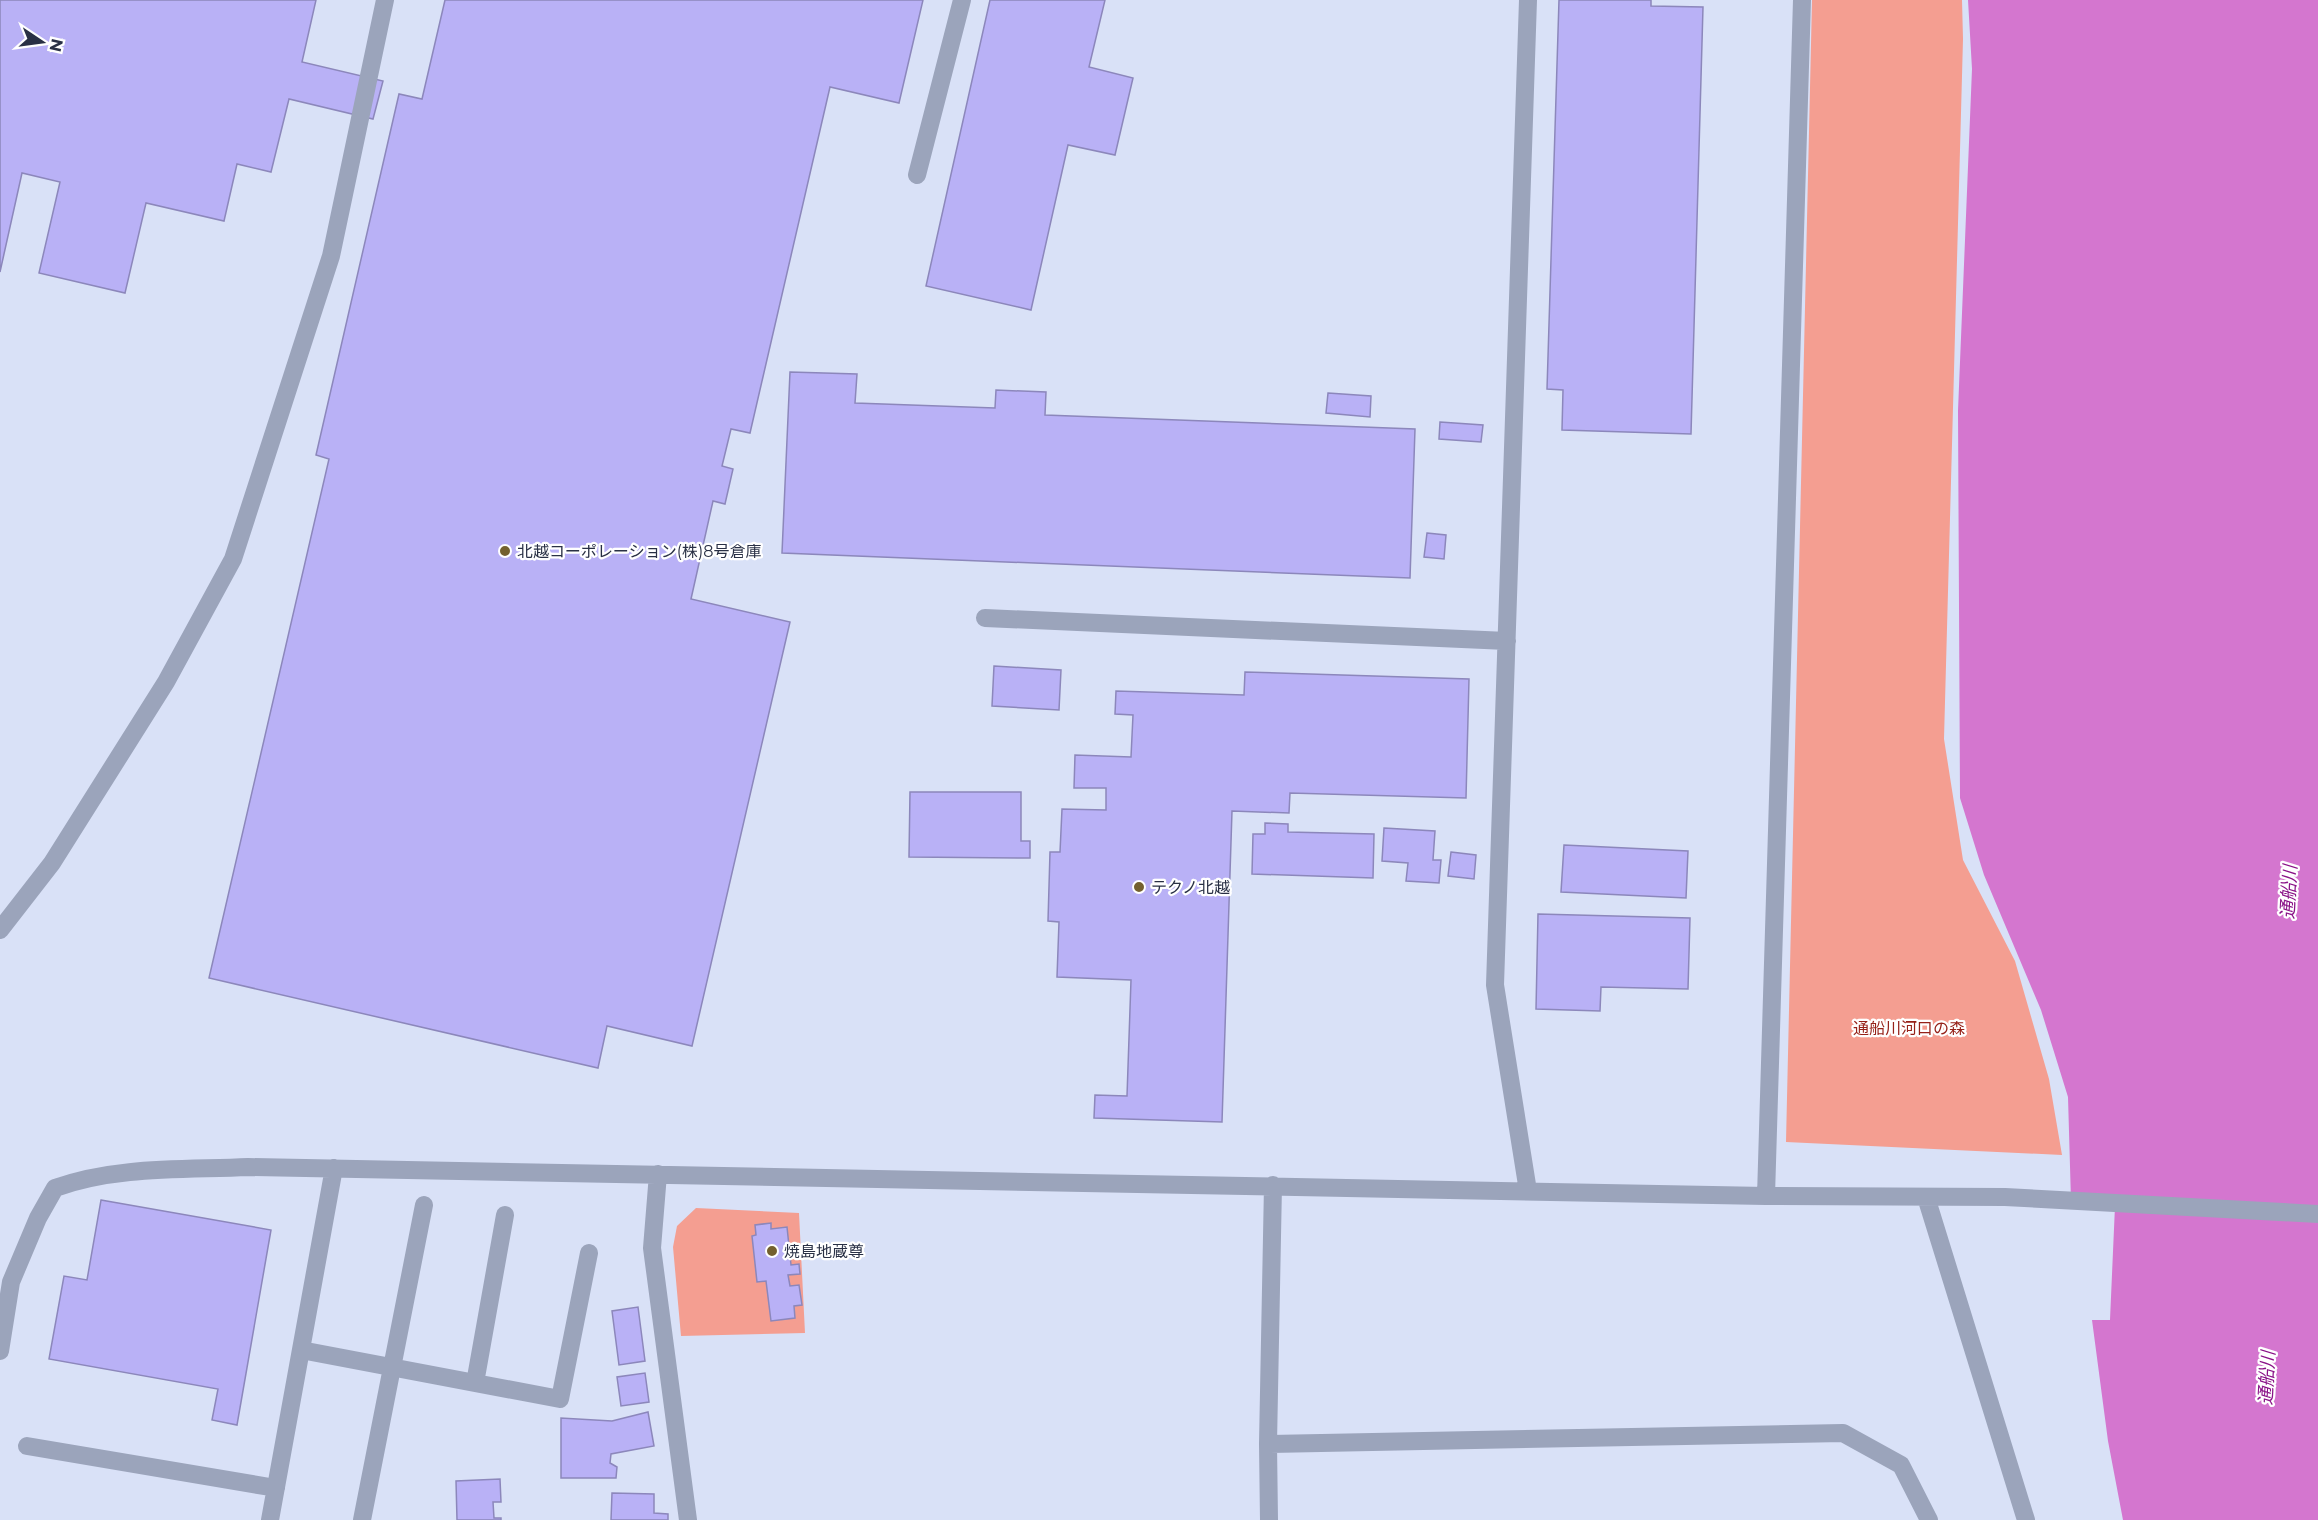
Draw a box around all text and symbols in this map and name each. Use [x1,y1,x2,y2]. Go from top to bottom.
north arrow [12,12,72,72]
text: N [45,37,67,54]
place label: 北越コーポレーション(株)8号倉庫 [517,542,761,561]
marker: 北越コーポレーション(株)8号倉庫 [498,544,512,558]
water label: 通船川 [2277,862,2302,920]
place label: テクノ北越 [1151,878,1230,897]
marker: テクノ北越 [1132,880,1146,894]
park label: 通船川河口の森 [1853,1019,1965,1038]
place label: 焼島地蔵尊 [784,1242,864,1261]
marker: 焼島地蔵尊 [765,1244,779,1258]
water label: 通船川 [2255,1348,2280,1406]

